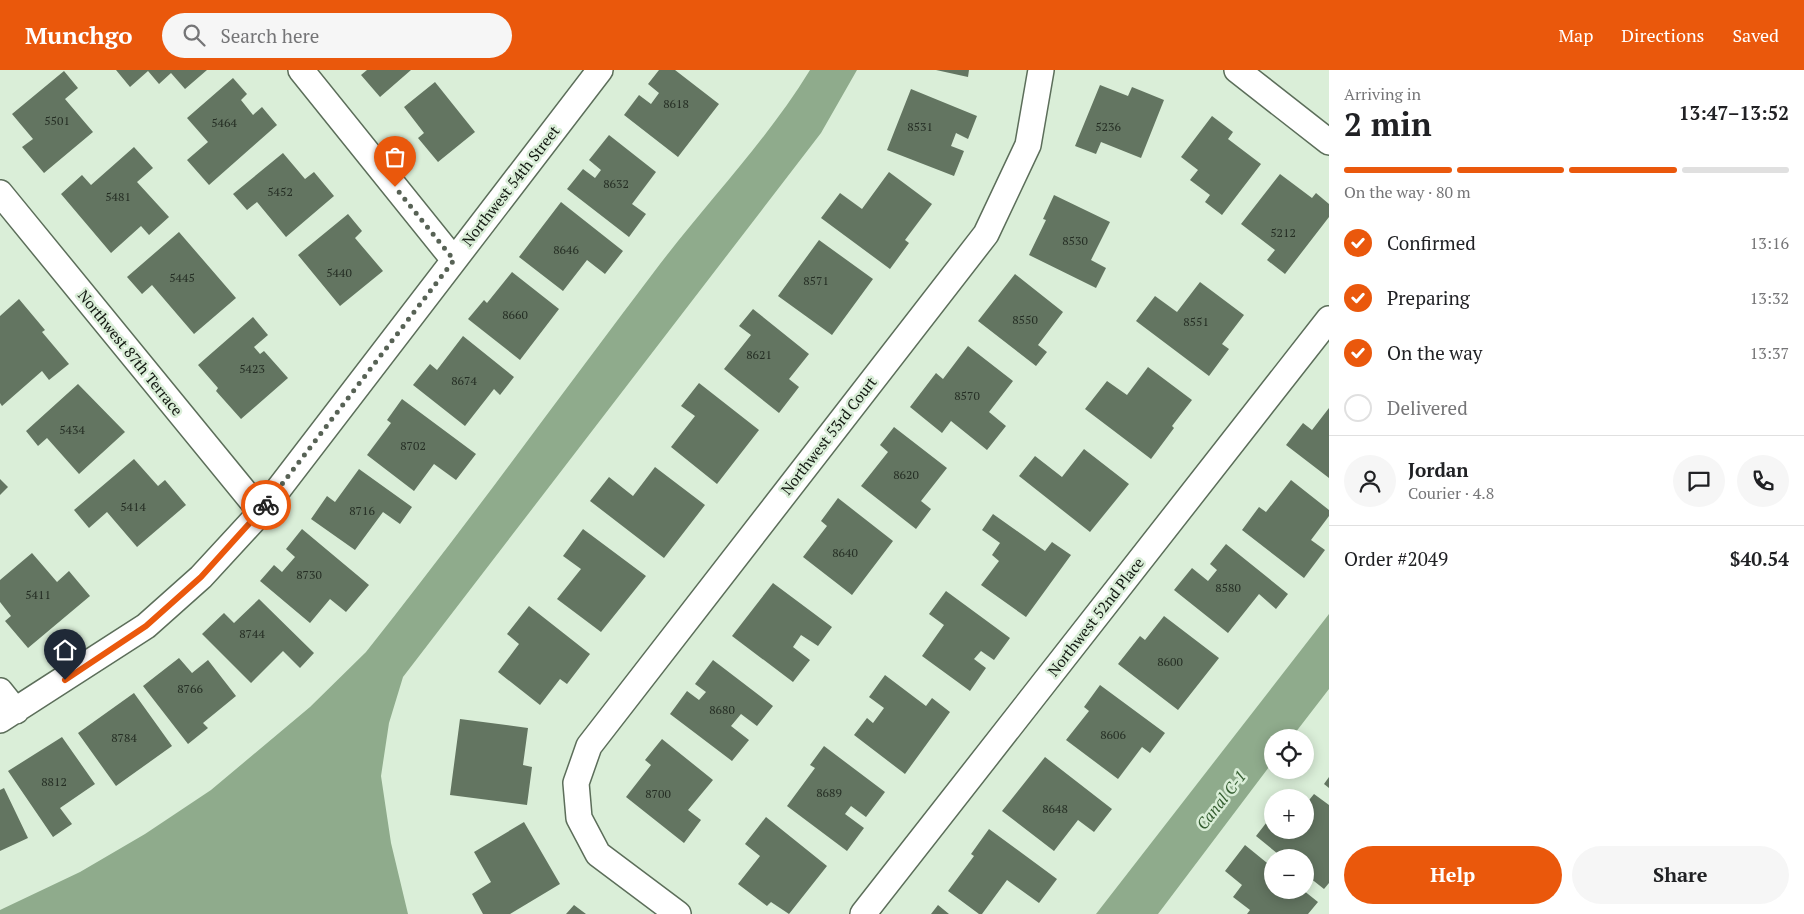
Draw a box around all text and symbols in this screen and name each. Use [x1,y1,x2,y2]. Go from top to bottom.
search box [162,13,512,58]
text: Munchgo [25,19,132,51]
icon: search [180,21,208,49]
text: Search here [220,23,319,48]
text: Map [1558,23,1593,47]
text: Directions [1621,23,1704,47]
text: Saved [1732,23,1779,47]
text: Arriving in [1344,83,1421,105]
house number: 8618 [663,96,689,111]
text: 13:47–13:52 [1679,100,1789,125]
text: 2 min [1344,103,1432,145]
house number: 5501 [44,113,70,128]
house number: 5464 [211,115,237,130]
house number: 8531 [907,119,933,134]
house number: 5236 [1095,119,1121,134]
street label: Northwest 54th Street [457,121,564,250]
pin [374,136,416,187]
icon: bag [381,143,409,171]
house number: 8632 [603,176,629,191]
text: On the way · 80 m [1344,181,1471,203]
house number: 5452 [267,184,293,199]
house number: 5481 [105,189,131,204]
house number: 5212 [1270,225,1296,240]
icon: check [1344,229,1372,257]
text: Confirmed [1387,230,1476,255]
text: 13:16 [1750,232,1789,254]
house number: 8530 [1062,233,1088,248]
house number: 8646 [553,242,579,257]
house number: 5440 [326,265,352,280]
house number: 5445 [169,270,195,285]
house number: 8571 [803,273,829,288]
icon: check [1344,284,1372,312]
street label: Northwest 87th Terrace [74,285,188,419]
text: Preparing [1387,285,1470,310]
text: 13:32 [1750,287,1789,309]
house number: 8660 [502,307,528,322]
house number: 8550 [1012,312,1038,327]
house number: 8551 [1183,314,1209,329]
icon: check [1344,339,1372,367]
text: On the way [1387,340,1482,365]
text: 13:37 [1750,342,1789,364]
house number: 8621 [746,347,772,362]
house number: 5423 [239,361,265,376]
street label: Northwest 53rd Court [776,372,881,499]
house number: 8674 [451,373,477,388]
house number: 8570 [954,388,980,403]
text: Delivered [1387,395,1468,420]
house number: 5434 [59,422,85,437]
house number: 8702 [400,438,426,453]
button: person [1344,455,1396,507]
button: chat [1673,455,1725,507]
button: phone [1737,455,1789,507]
text: Jordan [1408,457,1469,482]
house number: 8620 [893,467,919,482]
courier [241,480,291,530]
text: Courier · 4.8 [1408,482,1494,504]
icon: bike [252,491,280,519]
house number: 5414 [120,499,146,514]
house number: 8716 [349,503,375,518]
house number: 8640 [832,545,858,560]
text: Order #2049 [1344,546,1448,571]
text: $40.54 [1730,546,1789,571]
street label: Northwest 52nd Place [1043,553,1148,680]
house number: 8730 [296,567,322,582]
house number: 8580 [1215,580,1241,595]
house number: 5411 [25,587,51,602]
house number: 8744 [239,626,265,641]
pin [44,629,86,680]
icon: home [51,636,79,664]
house number: 8600 [1157,654,1183,669]
house number: 8766 [177,681,203,696]
house number: 8680 [709,702,735,717]
house number: 8606 [1100,727,1126,742]
map controls [1264,729,1314,899]
button: locate [1264,729,1314,779]
house number: 8784 [111,730,137,745]
water label: Canal C-1 [1191,766,1251,834]
house number: 8812 [41,774,67,789]
house number: 8689 [816,785,842,800]
house number: 8700 [645,786,671,801]
button: + [1264,789,1314,839]
house number: 8648 [1042,801,1068,816]
button: Help [1344,846,1562,904]
button: Share [1572,846,1789,904]
button: − [1264,849,1314,899]

